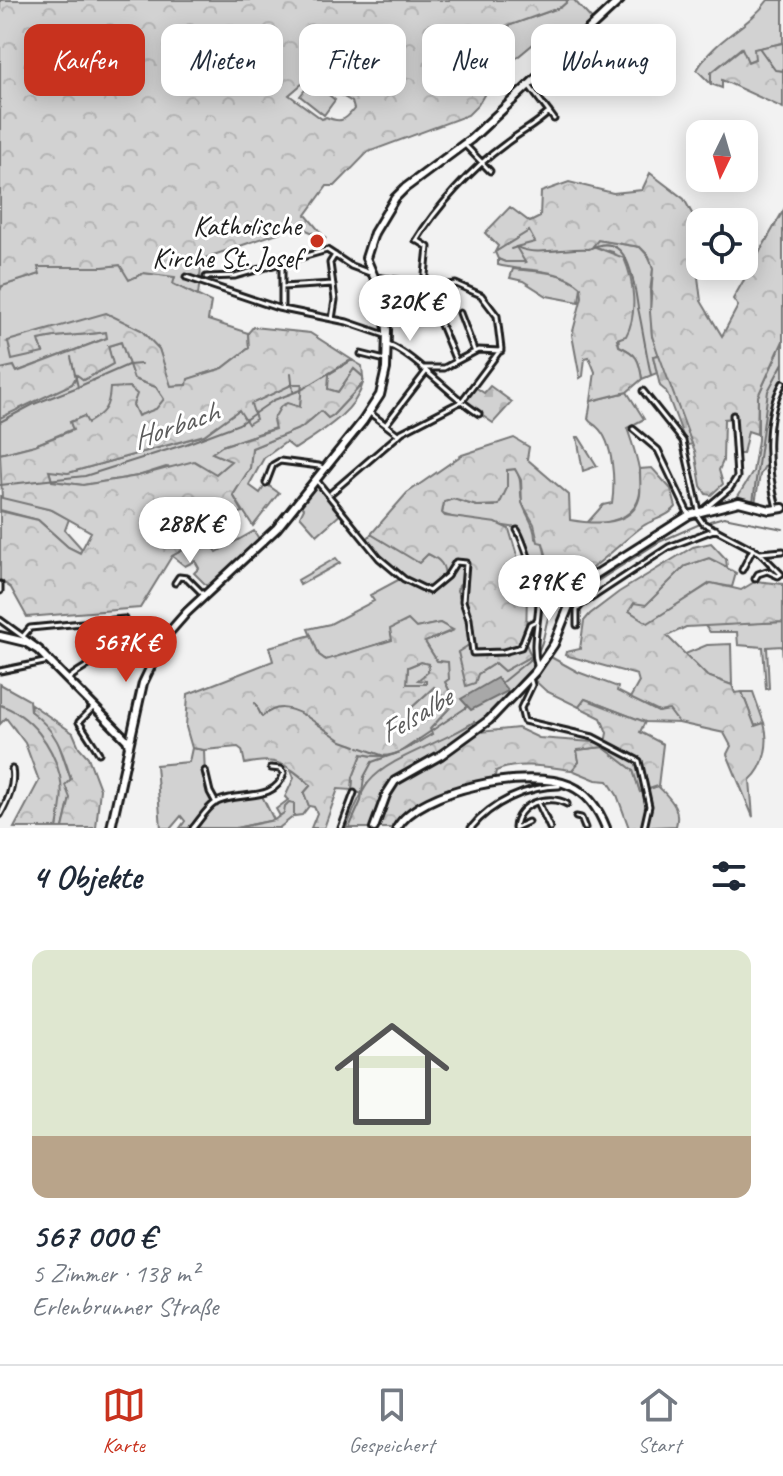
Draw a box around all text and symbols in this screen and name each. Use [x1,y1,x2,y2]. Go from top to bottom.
chip: Kaufen [24,24,145,96]
chip: Mieten [161,24,283,96]
chip: Filter [299,24,406,96]
chip: Neu [422,24,515,96]
chip: Wohnung [531,24,676,96]
north arrow [686,120,758,192]
map controls [686,120,758,280]
place label: Katholische Kirche St. Josef [152,208,307,275]
button: locate [686,208,758,280]
marker: Katholische Kirche St. Josef [308,232,326,250]
pin: 320K € [345,275,475,343]
text: 320K € [377,284,443,317]
water label: Horbach [127,392,225,457]
pin: 288K € [125,497,255,565]
text: 288K € [157,506,223,539]
pin: 299K € [484,555,614,623]
text: 299K € [516,564,582,597]
pin: 567K € [61,616,191,684]
text: 567K € [93,625,159,658]
water label: Felsalbe [372,676,462,751]
icon: filters [707,854,751,898]
text: 4 Objekte [32,855,142,898]
icon: home [320,1002,464,1146]
text: 567 000 € [32,1214,156,1257]
text: 5 Zimmer · 138 m² [32,1257,198,1290]
text: Erlenbrunner Straße [32,1290,218,1323]
tab: Karte [102,1383,146,1459]
tab: Gespeichert [349,1383,434,1459]
tab: Start [637,1383,681,1459]

